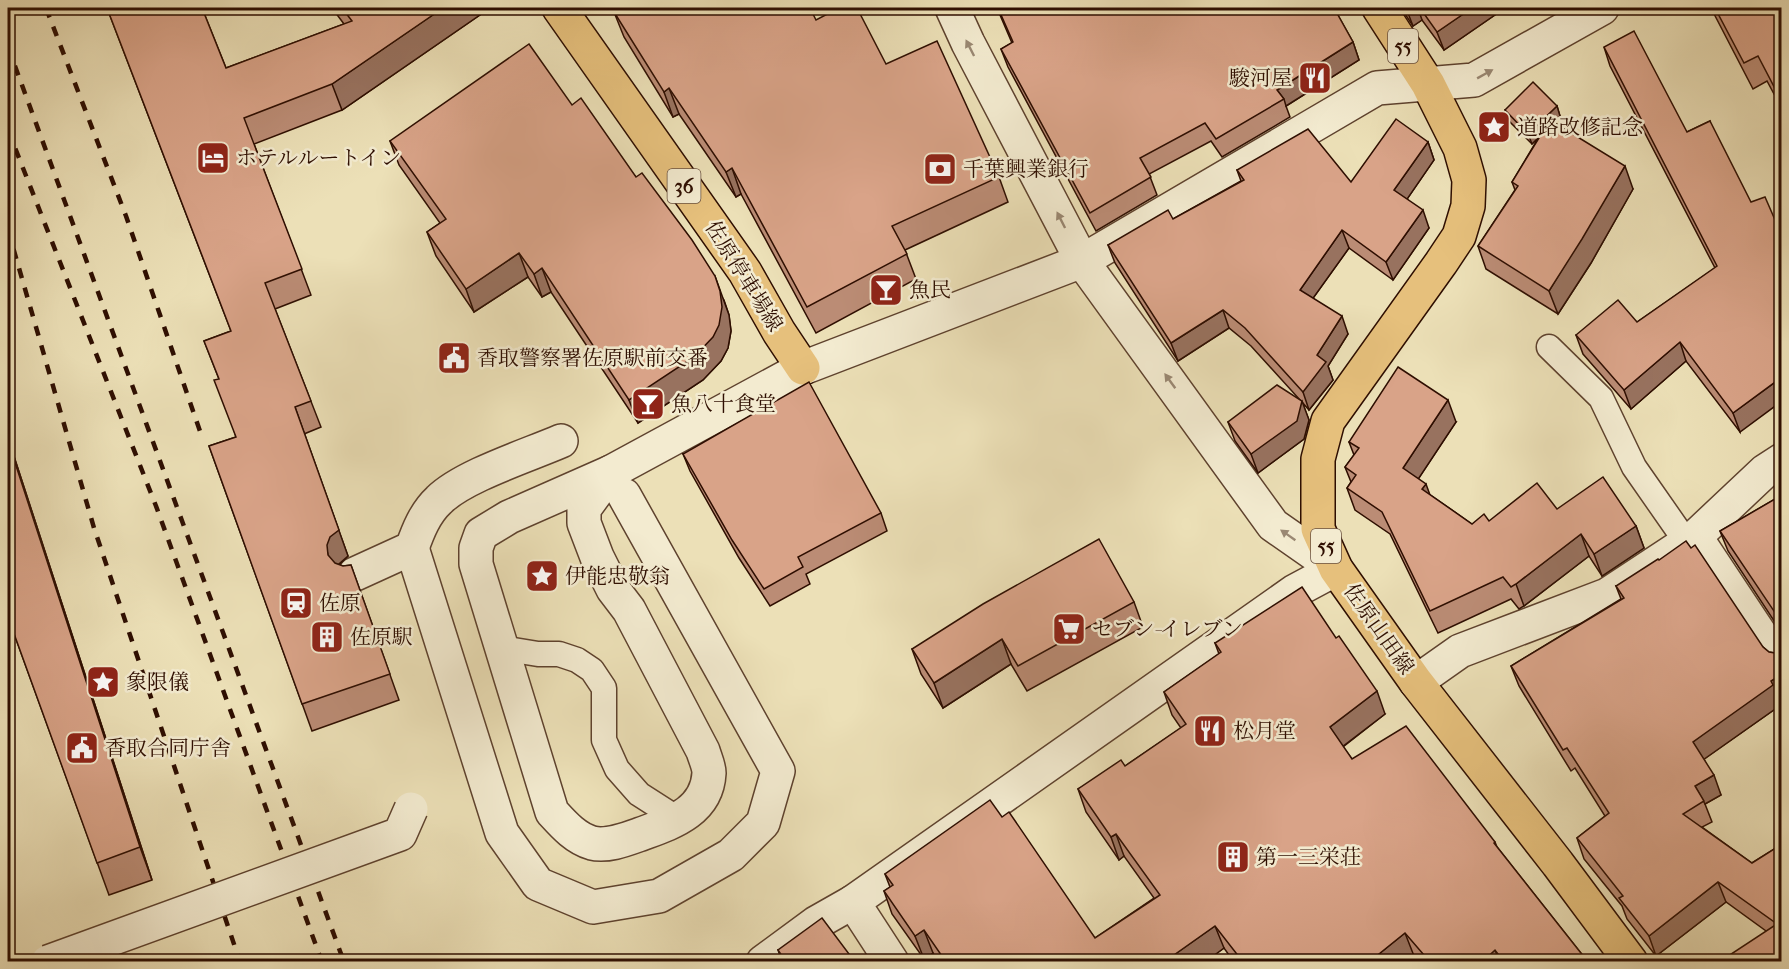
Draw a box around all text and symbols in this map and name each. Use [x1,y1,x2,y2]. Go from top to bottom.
road number: 55 [1388,29,1418,63]
one-way arrow [965,39,975,56]
restaurant icon: 駿河屋 [1297,60,1333,96]
place label: 駿河屋 [1229,66,1292,90]
one-way arrow [1477,69,1494,79]
place icon: 道路改修記念 [1476,109,1512,145]
place label: 道路改修記念 [1517,115,1643,139]
hotel icon: ホテルルートイン [195,140,231,176]
place label: ホテルルートイン [236,146,401,170]
bank icon: 千葉興業銀行 [922,151,958,187]
place label: 千葉興業銀行 [963,157,1089,181]
road number: 36 [668,169,700,203]
one-way arrow [1056,211,1066,228]
street label: 佐原停車場線 [700,216,788,336]
bar icon: 魚民 [868,272,904,308]
place label: 魚民 [909,278,951,302]
public building icon: 香取警察署佐原駅前交番 [436,340,472,376]
place label: 香取警察署佐原駅前交番 [477,346,708,370]
one-way arrow [1164,374,1176,390]
bar icon: 魚八十食堂 [630,386,666,422]
place label: 魚八十食堂 [671,392,776,416]
road number: 55 [1311,529,1341,563]
one-way arrow [1280,530,1296,541]
place icon: 伊能忠敬翁 [524,558,560,594]
place label: 伊能忠敬翁 [565,564,670,588]
street label: 佐原山田線 [1339,579,1419,679]
station icon: 佐原 [278,585,314,621]
place label: 佐原 [319,591,361,615]
supermarket icon: セブン-イレブン [1051,611,1087,647]
place label: セブン-イレブン [1092,617,1243,641]
building icon: 佐原駅 [309,619,345,655]
place label: 佐原駅 [350,625,413,649]
place icon: 象限儀 [85,664,121,700]
place label: 象限儀 [126,670,189,694]
restaurant icon: 松月堂 [1192,713,1228,749]
place label: 松月堂 [1233,719,1296,743]
public building icon: 香取合同庁舎 [64,730,100,766]
place label: 香取合同庁舎 [105,736,231,760]
building icon: 第一三栄荘 [1215,839,1251,875]
place label: 第一三栄荘 [1256,845,1361,869]

